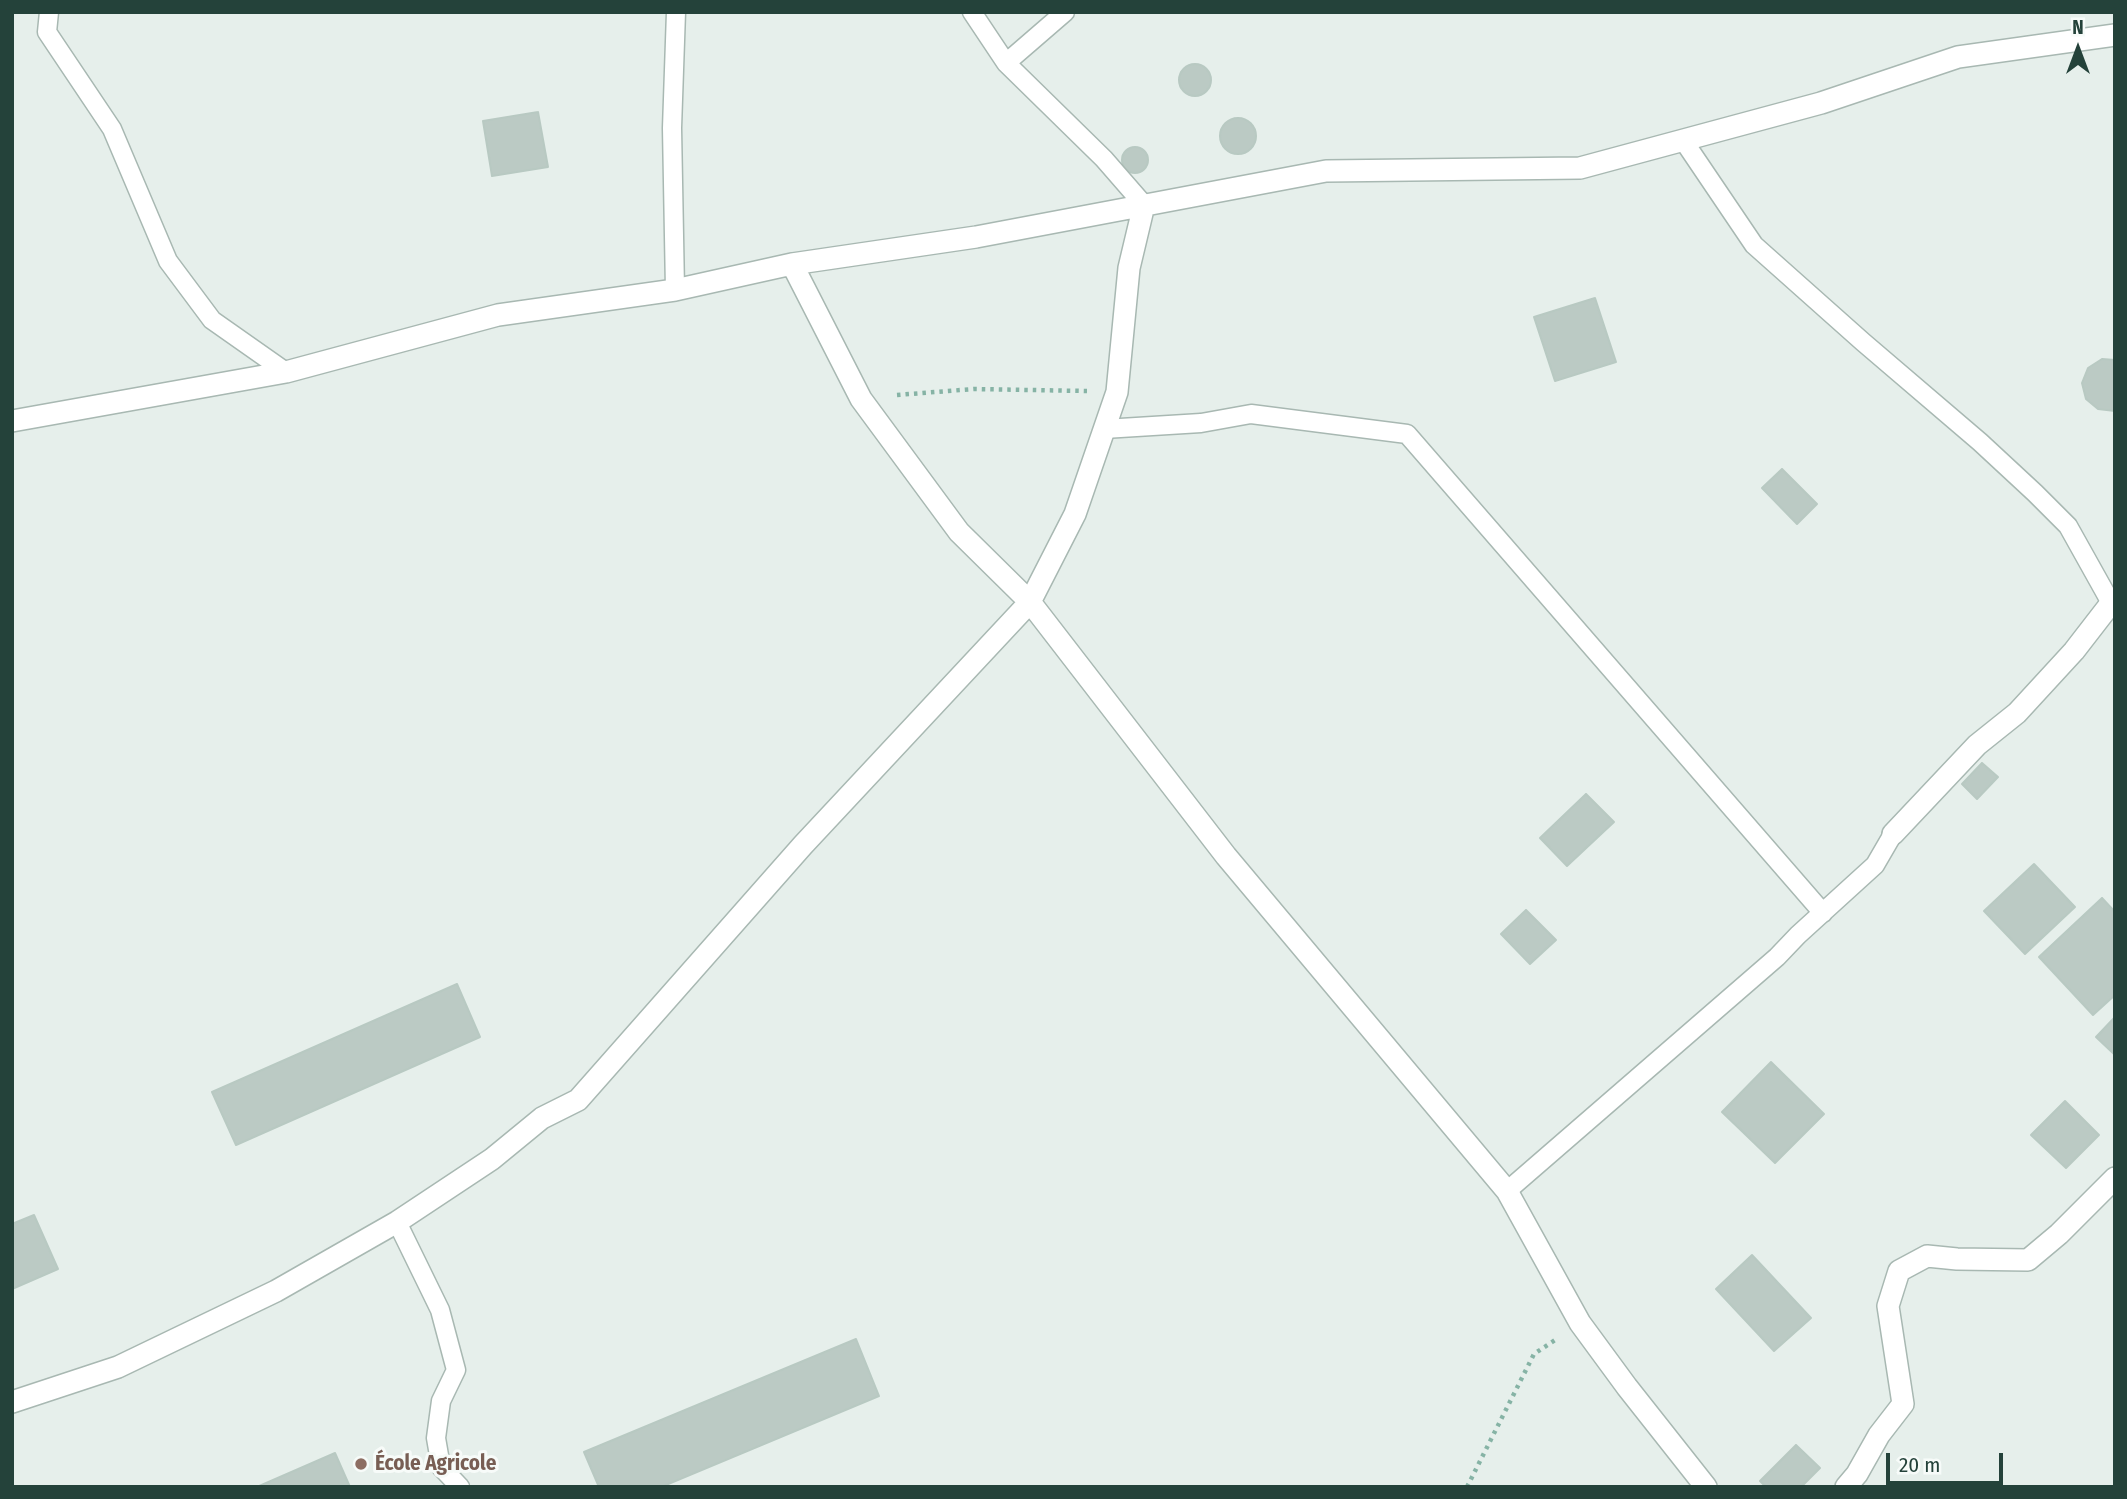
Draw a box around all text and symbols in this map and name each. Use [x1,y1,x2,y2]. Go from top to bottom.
north arrow [2043,14,2113,84]
text: N [2072,16,2084,39]
scale bar [1889,1440,2006,1484]
place label: École Agricole [375,1451,496,1477]
text: 20 m [1899,1452,1940,1478]
marker: École Agricole [353,1456,369,1472]

